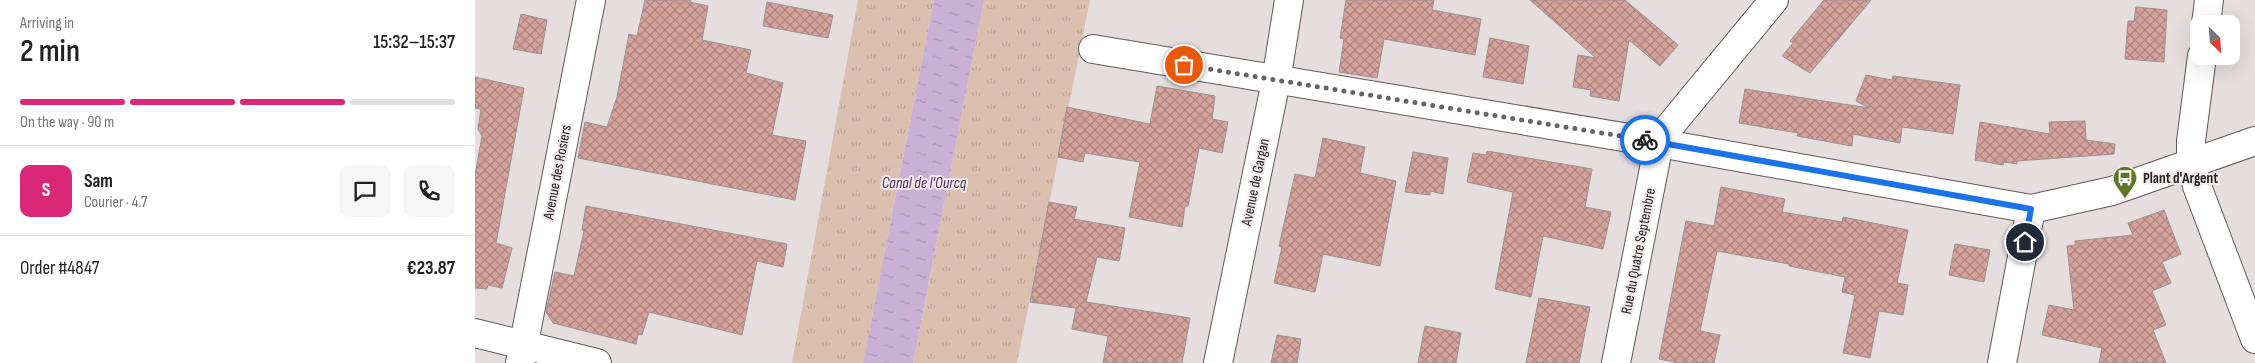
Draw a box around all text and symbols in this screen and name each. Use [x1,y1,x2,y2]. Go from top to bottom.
text: Arriving in [20,14,74,33]
north arrow [2190,15,2240,65]
map controls [2190,15,2240,65]
text: 15:32–15:37 [373,31,455,54]
text: 2 min [20,32,80,71]
pin [1163,44,1205,86]
icon: bag [1170,51,1198,79]
text: On the way · 90 m [20,113,114,132]
courier [1620,115,1670,165]
street label: Avenue des Rosiers [539,123,576,222]
icon: bike [1631,126,1659,154]
street label: Avenue de Gargan [1237,137,1274,228]
button: chat [339,165,391,217]
button: phone [403,165,455,217]
bus stop icon: Plant d'Argent [2112,165,2138,199]
place label: Plant d'Argent [2143,169,2218,188]
text: Sam [84,170,113,193]
water label: Canal de l'Ourcq [882,174,967,193]
text: S [42,179,50,202]
street label: Rue du Quatre Septembre [1617,186,1660,316]
text: Courier · 4.7 [84,193,147,212]
pin [2004,221,2046,263]
icon: home [2011,228,2039,256]
text: Order #4847 [20,257,99,280]
text: €23.87 [407,257,455,280]

